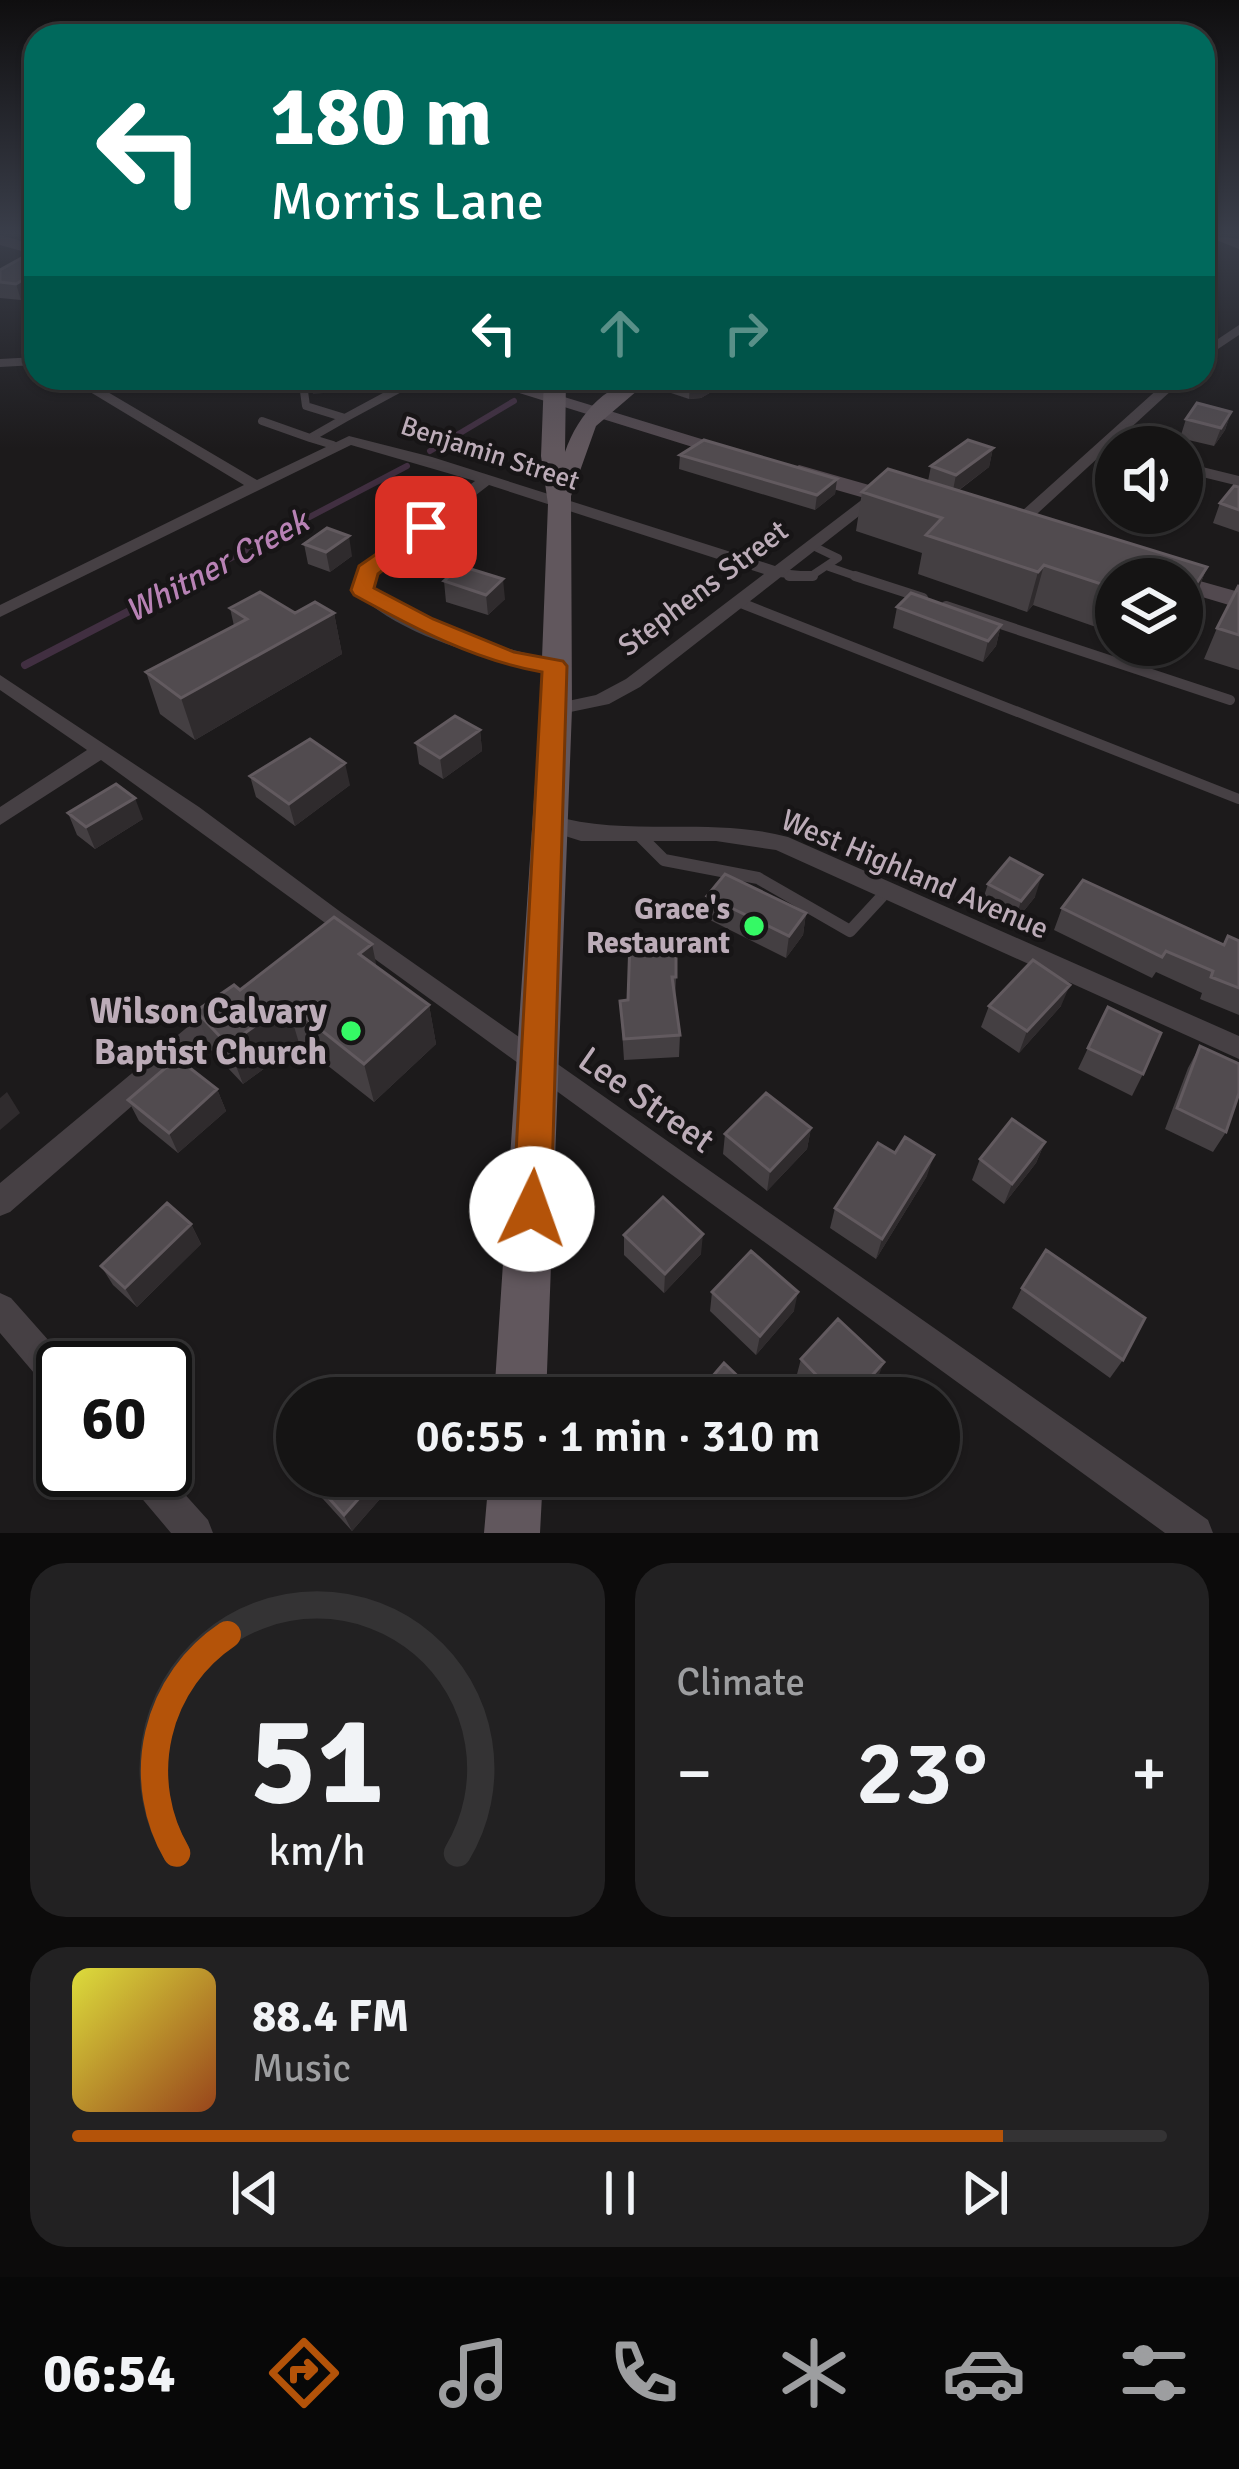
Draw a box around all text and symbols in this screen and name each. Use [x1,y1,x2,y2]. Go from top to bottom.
text: 180 m [270,65,492,169]
icon: left [72,72,228,228]
text: Morris Lane [270,168,544,235]
icon: left [461,300,527,366]
icon: ahead [587,300,653,366]
icon: right [713,300,779,366]
street label: Benjamin Street [396,409,583,498]
map controls [1095,426,1203,666]
button: sound [1095,426,1203,534]
pin [375,476,477,578]
icon: arrive [393,494,459,560]
water label: Whitner Creek [118,500,317,632]
street label: Stephens Street [611,512,796,664]
button: layers [1095,558,1203,666]
street label: West Highland Avenue [776,801,1054,948]
place label: Grace's Restaurant [586,891,730,962]
marker: Grace's Restaurant [741,913,767,939]
place label: Wilson Calvary Baptist Church [90,989,327,1075]
marker: Wilson Calvary Baptist Church [338,1018,364,1044]
street label: Lee Street [569,1037,723,1163]
position arrow [469,1146,595,1272]
speed limit sign: 60 [36,1341,192,1497]
text: 06:55 · 1 min · 310 m [416,1409,820,1464]
text: Climate [677,1658,805,1706]
text: 51 [250,1685,385,1838]
text: 23° [856,1718,988,1829]
text: − [677,1733,712,1814]
text: + [1131,1733,1167,1814]
text: km/h [269,1825,366,1878]
text: 88.4 FM [252,1989,409,2044]
text: Music [252,2044,351,2092]
icon: previous [222,2160,288,2226]
icon: pause [587,2160,653,2226]
icon: next [952,2160,1018,2226]
icon: directions [262,2331,346,2415]
icon: music [432,2331,516,2415]
icon: phone [602,2331,686,2415]
icon: climate [772,2331,856,2415]
icon: car [942,2331,1026,2415]
icon: filters [1112,2331,1196,2415]
text: 06:54 [43,2340,176,2407]

